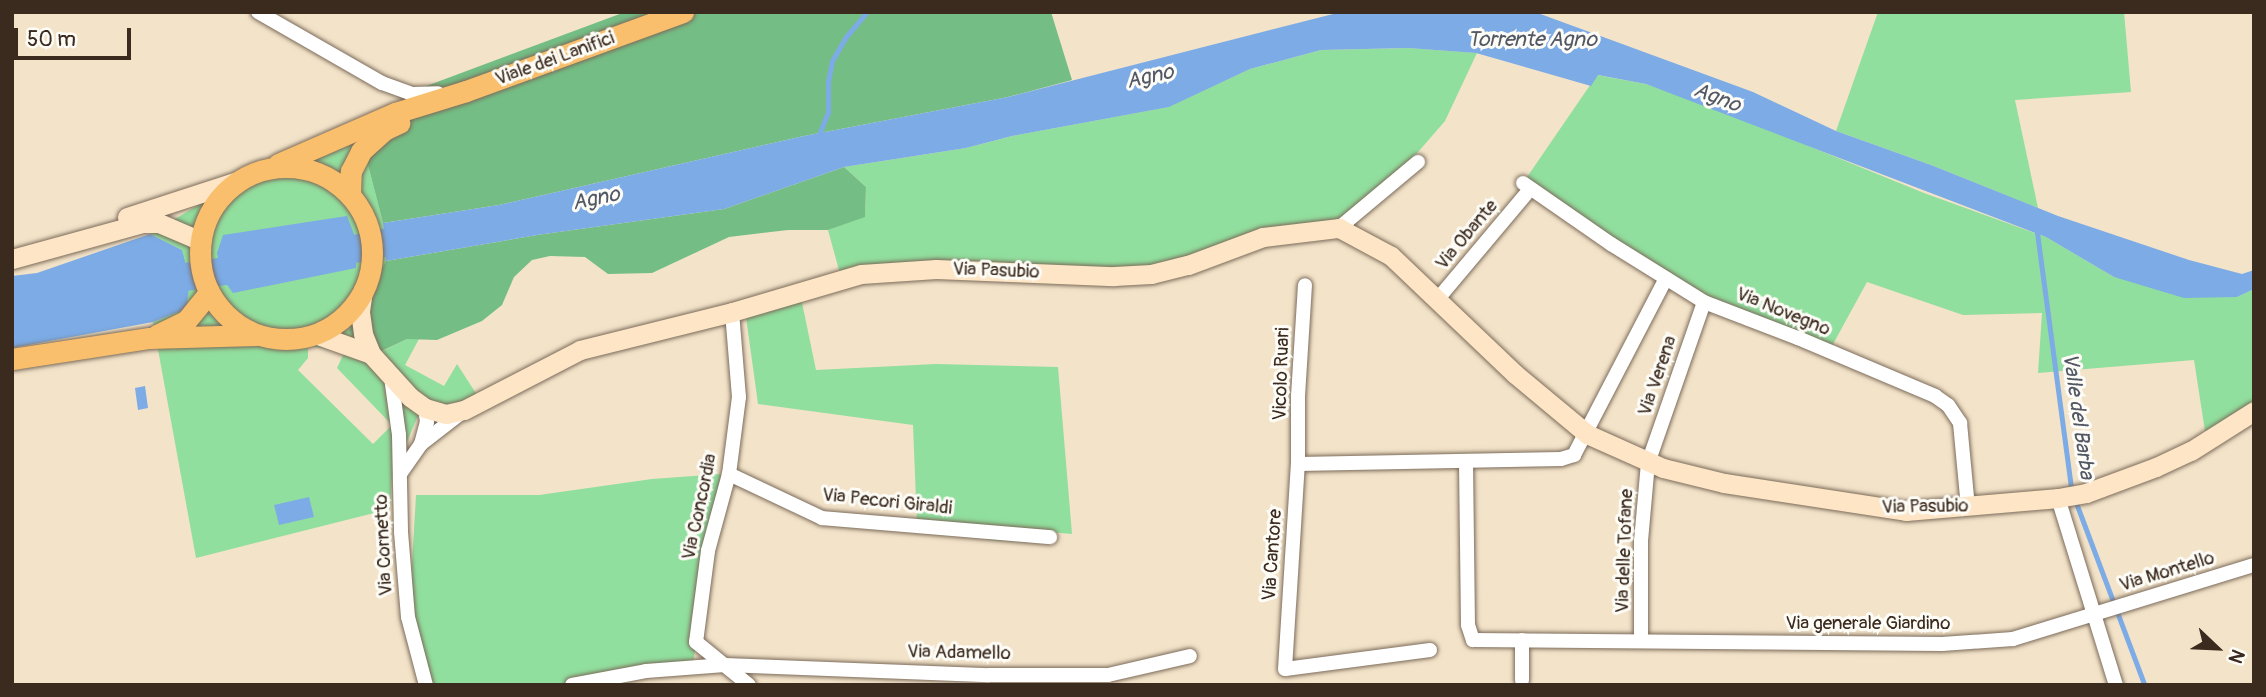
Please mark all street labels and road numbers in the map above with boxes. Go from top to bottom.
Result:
street label: Viale dei Lanifici [492,27,618,91]
street label: Via Obante [1431,195,1503,275]
street label: Via Pasubio [952,258,1040,284]
street label: Via Novegno [1733,283,1833,341]
street label: Vicolo Ruari [1269,327,1295,421]
street label: Via Verena [1634,333,1682,419]
street label: Via Concordia [678,452,722,562]
street label: Via Pecori Giraldi [821,484,953,520]
street label: Via delle Tofane [1611,488,1639,614]
street label: Via Cornetto [370,493,398,597]
street label: Via Pasubio [1881,495,1969,519]
street label: Via Cantore [1258,508,1288,602]
street label: Via Montello [2117,547,2217,597]
street label: Via generale Giardino [1785,613,1951,635]
street label: Via Adamello [907,641,1011,665]

